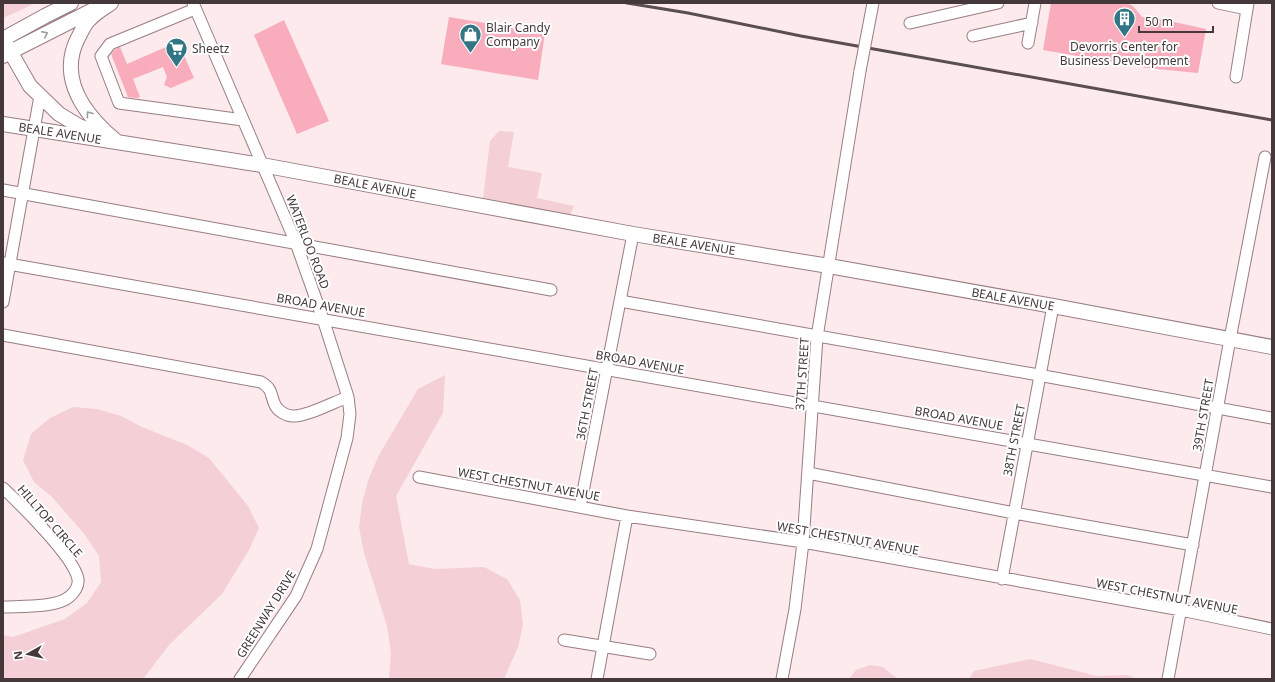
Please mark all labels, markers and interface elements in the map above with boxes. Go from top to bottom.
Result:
building icon: Devorris Center for Business Development [1111,6,1137,39]
scale bar [1139,8,1213,34]
text: 50 m [1145,13,1173,30]
place label: Blair Candy Company [486,19,551,50]
shop icon: Blair Candy Company [458,21,484,54]
one-way arrow [40,31,48,39]
supermarket icon: Sheetz [163,35,189,68]
place label: Devorris Center for Business Development [1060,38,1189,69]
place label: Sheetz [192,40,230,57]
one-way arrow [86,111,94,118]
street label: BEALE AVENUE [17,118,103,148]
street label: BEALE AVENUE [332,170,418,202]
street label: WATERLOO ROAD [282,193,334,292]
street label: BEALE AVENUE [651,229,737,259]
street label: BEALE AVENUE [970,283,1056,315]
street label: BROAD AVENUE [275,289,367,321]
street label: 37TH STREET [791,337,813,411]
street label: BROAD AVENUE [594,346,686,378]
street label: 36TH STREET [572,366,602,442]
street label: 39TH STREET [1188,377,1218,452]
street label: BROAD AVENUE [913,402,1005,434]
street label: 38TH STREET [999,402,1029,478]
street label: WEST CHESTNUT AVENUE [457,463,601,505]
street label: HILLTOP CIRCLE [14,481,86,561]
street label: WEST CHESTNUT AVENUE [776,517,920,559]
street label: GREENWAY DRIVE [232,567,300,661]
street label: WEST CHESTNUT AVENUE [1095,574,1239,618]
north arrow [8,634,48,674]
text: N [10,650,26,661]

